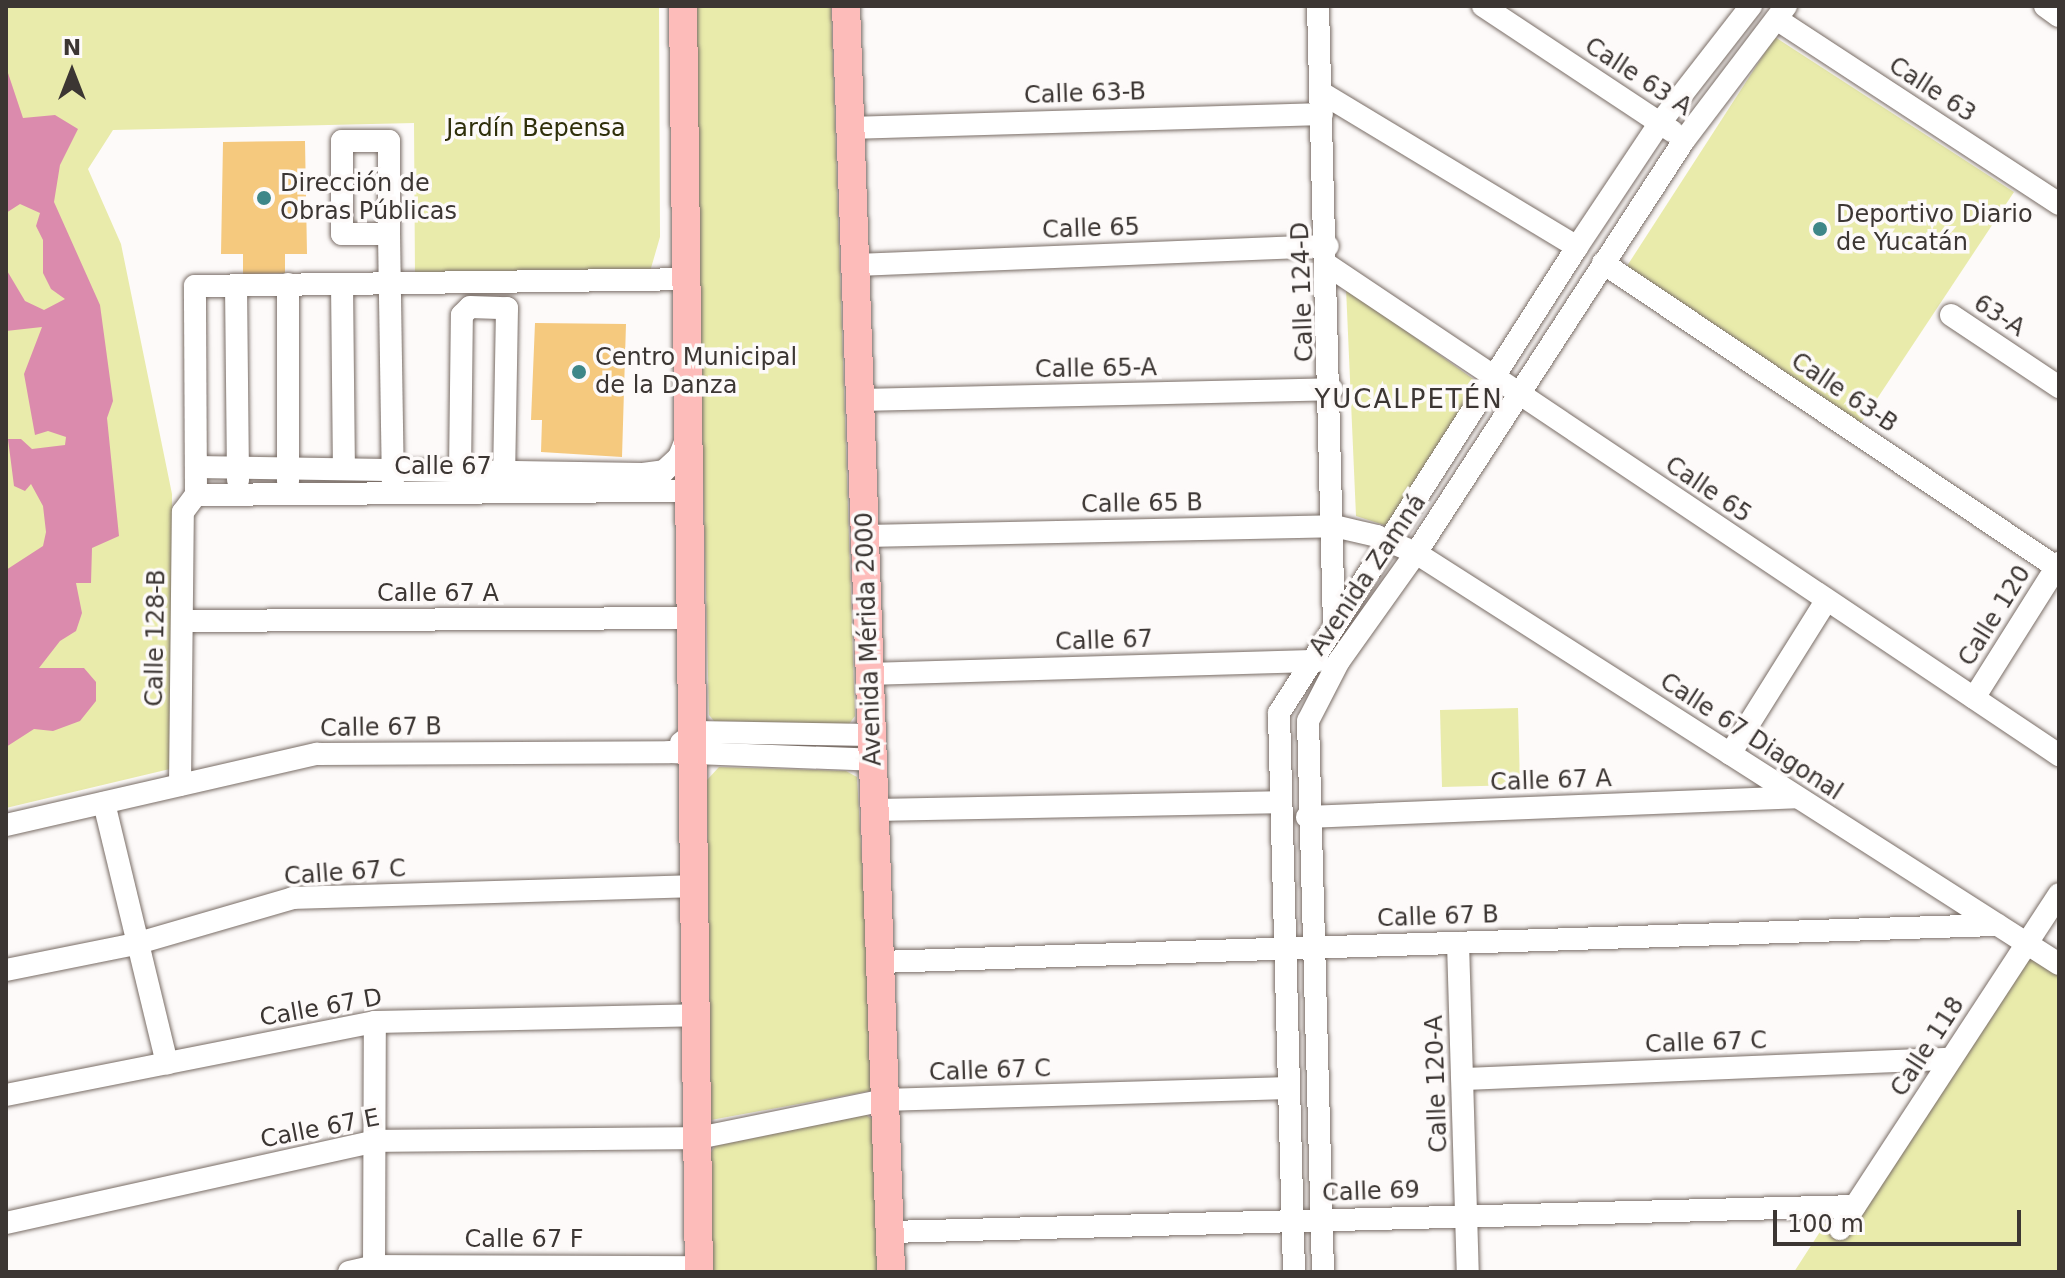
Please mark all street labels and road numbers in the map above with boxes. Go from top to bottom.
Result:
street label: Calle 63 A [1579,32,1697,122]
street label: Calle 63 [1883,51,1981,129]
street label: Calle 63-B [1024,77,1146,111]
street label: Calle 65 [1042,213,1140,245]
street label: Calle 124-D [1286,221,1320,363]
street label: 63-A [1968,289,2030,343]
street label: Calle 63-B [1785,347,1903,439]
street label: Calle 65-A [1035,354,1157,384]
street label: Calle 65 [1659,451,1757,529]
street label: Calle 67 [394,453,492,481]
street label: Calle 65 B [1081,489,1203,519]
street label: Avenida Zamná [1304,489,1432,661]
street label: Avenida Mérida 2000 [850,512,888,766]
street label: Calle 120 [1953,560,2037,672]
street label: Calle 128-B [140,569,172,707]
street label: Calle 67 A [377,580,499,608]
street label: Calle 67 [1055,625,1153,657]
street label: Calle 67 Diagonal [1654,667,1848,807]
street label: Calle 67 B [320,713,442,743]
street label: Calle 67 A [1490,764,1612,798]
street label: Calle 67 C [283,854,407,892]
street label: Calle 67 B [1377,900,1499,934]
street label: Calle 67 D [258,983,384,1033]
street label: Calle 118 [1885,992,1971,1102]
street label: Calle 120-A [1420,1015,1454,1153]
street label: Calle 67 C [1644,1026,1768,1060]
street label: Calle 67 C [928,1054,1052,1088]
street label: Calle 67 E [258,1103,382,1155]
street label: Calle 69 [1322,1176,1420,1208]
street label: Calle 67 F [464,1226,584,1254]

